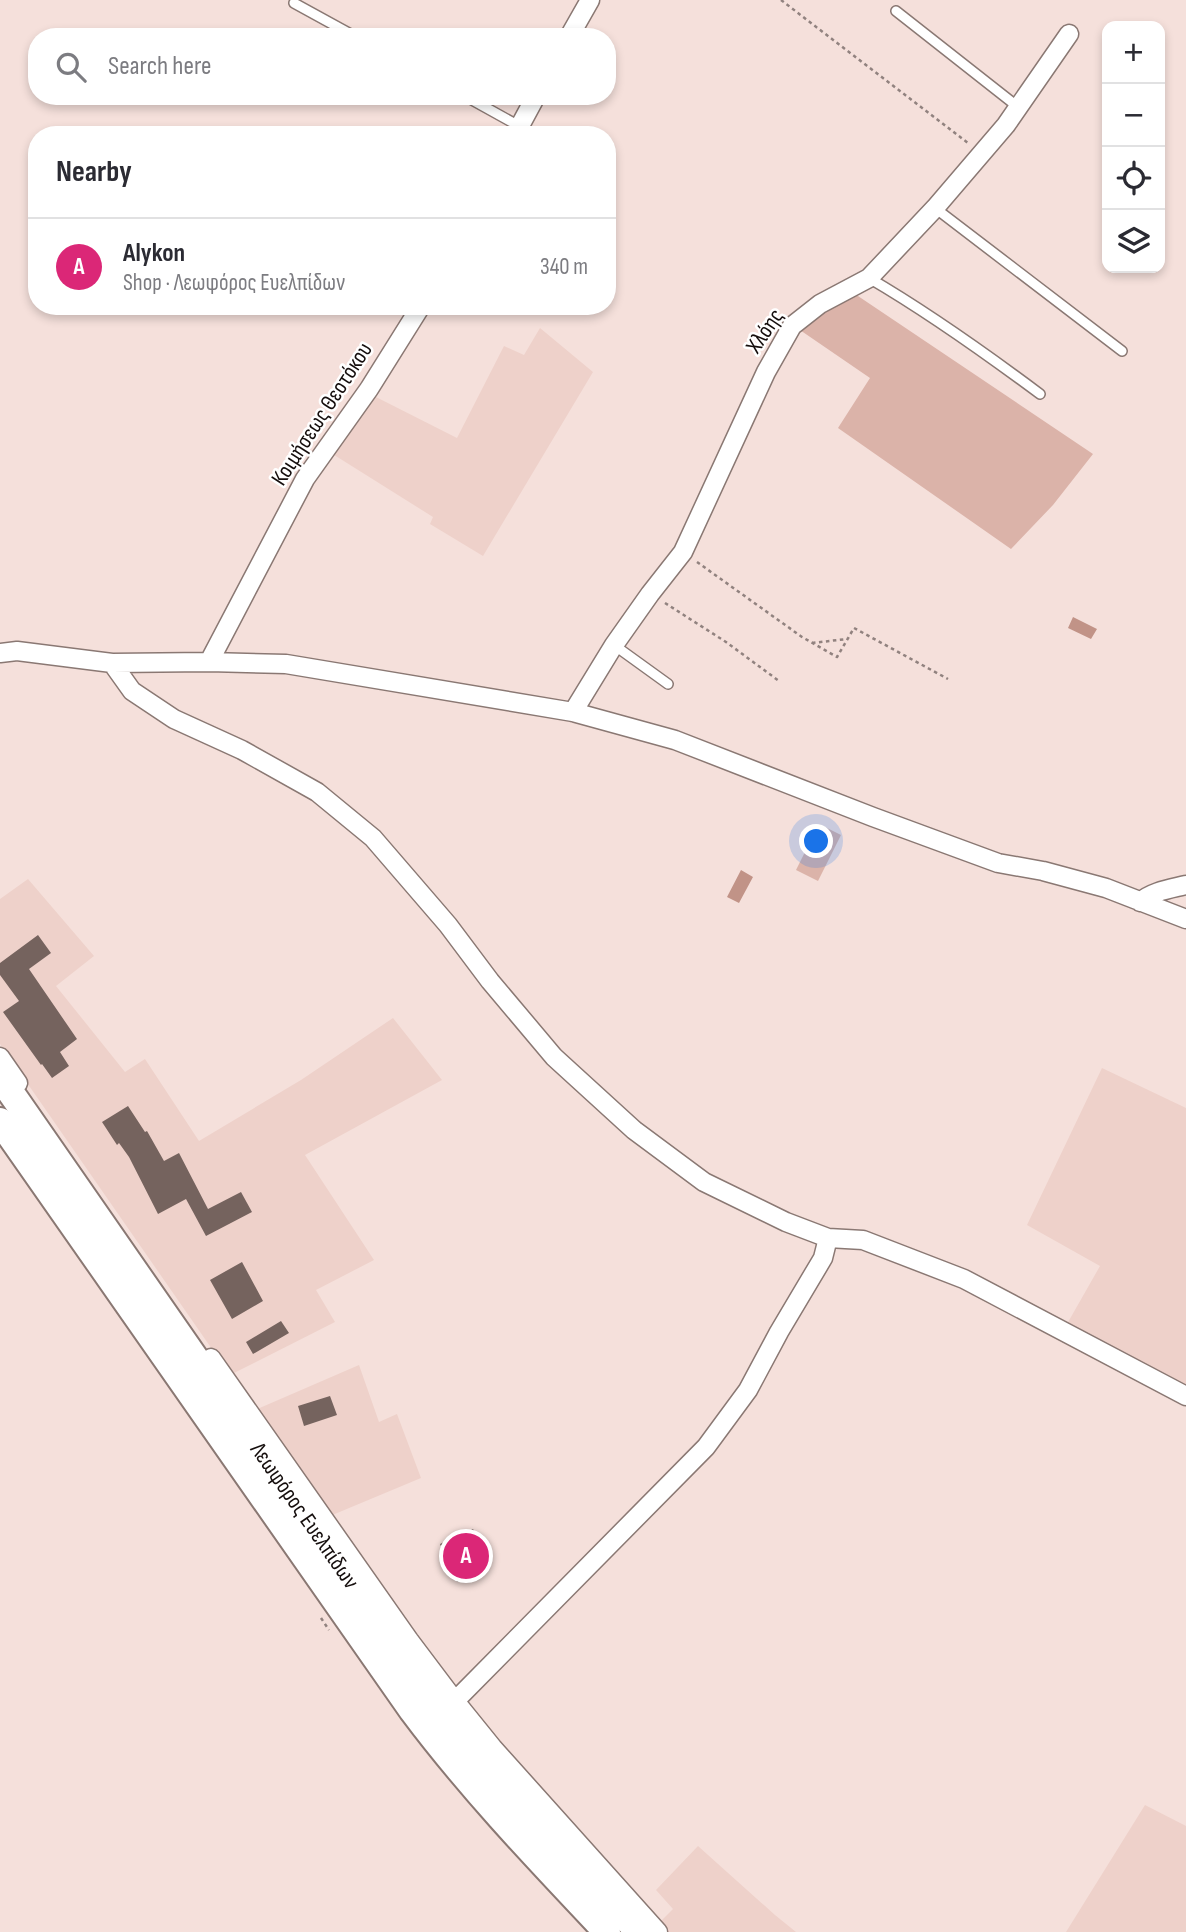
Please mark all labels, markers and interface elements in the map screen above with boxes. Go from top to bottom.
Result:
map controls [1102,21,1165,273]
button: + [1102,21,1165,84]
search box [28,28,616,105]
icon: search [52,48,90,86]
text: Search here [108,51,211,82]
button: − [1102,84,1165,147]
button: locate [1102,147,1165,210]
text: Nearby [56,154,132,190]
button: layers [1102,210,1165,273]
text: Alykon [123,238,185,269]
text: A [74,253,84,281]
text: 340 m [540,253,588,281]
text: Shop · Λεωφόρος Ευελπίδων [123,269,345,297]
street label: Χλόης [740,303,790,359]
street label: Κοιμήσεως Θεοτόκου [265,337,379,491]
your location [799,824,833,858]
street label: Λεωφόρος Ευελπίδων [244,1436,365,1594]
pin: A [443,1530,489,1582]

